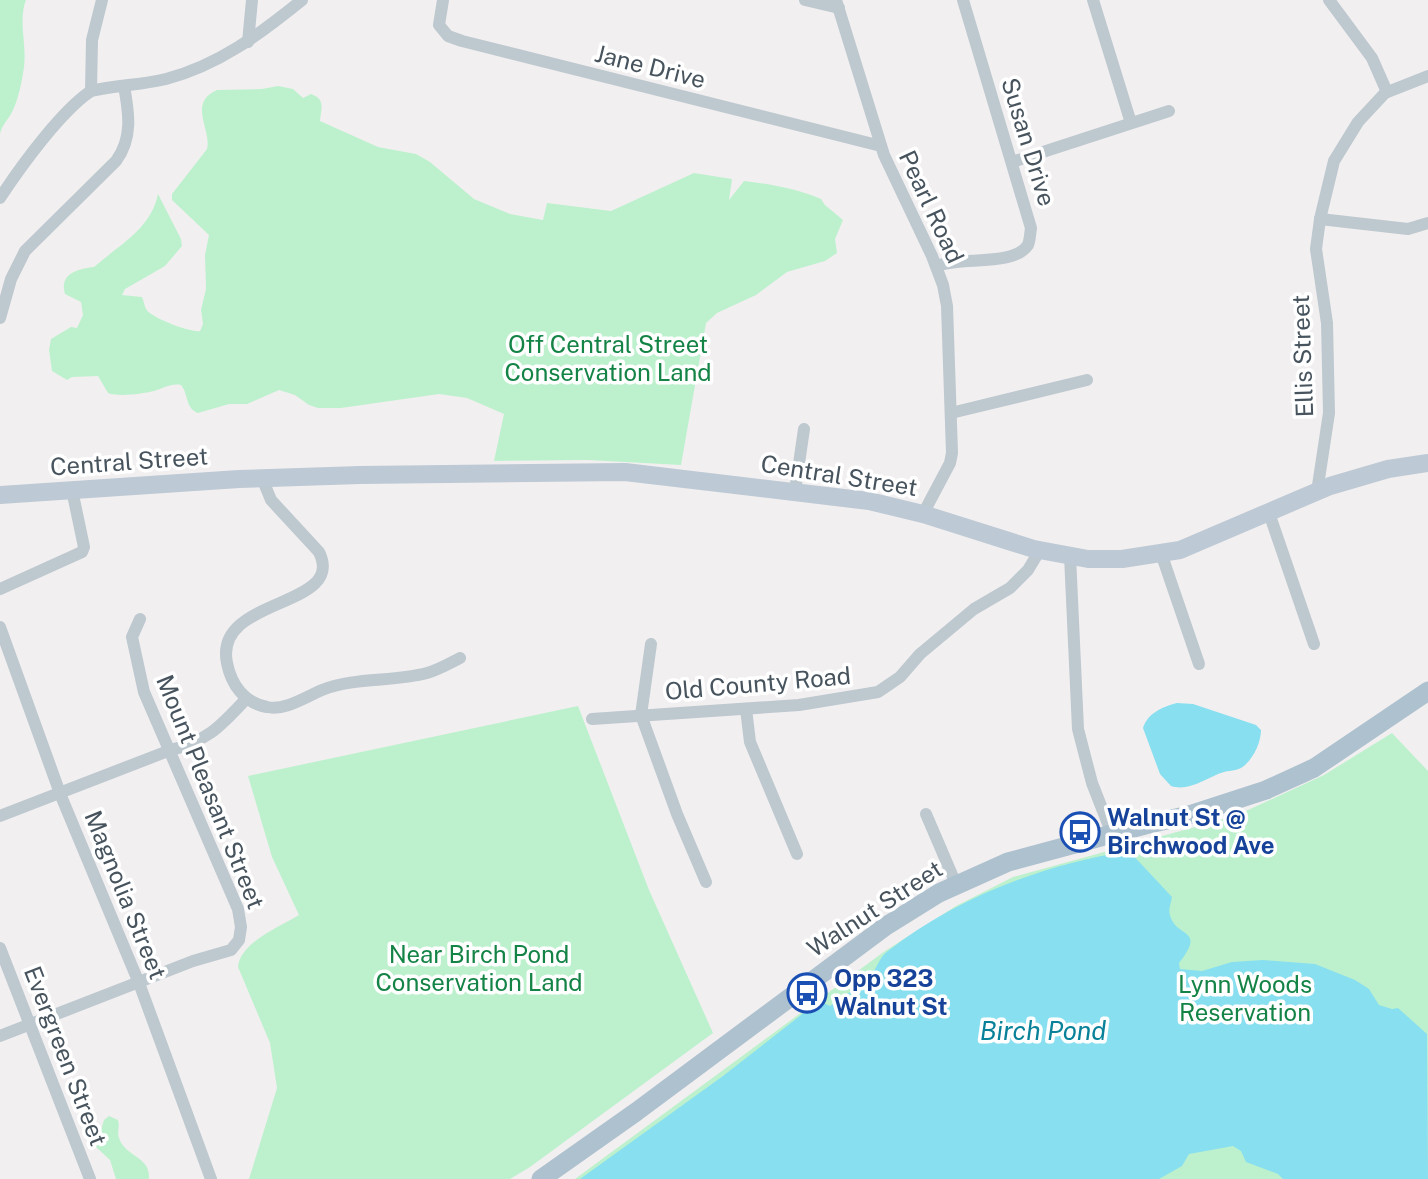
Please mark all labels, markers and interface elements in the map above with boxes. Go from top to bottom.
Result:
street label: Jane Drive [592,39,709,93]
street label: Susan Drive [996,74,1062,209]
street label: Pearl Road [894,146,970,267]
street label: Ellis Street [1286,294,1318,418]
park label: Off Central Street Conservation Land [504,330,712,386]
street label: Central Street [49,442,209,480]
street label: Central Street [759,449,919,501]
street label: Old County Road [664,661,852,705]
street label: Mount Pleasant Street [151,671,271,913]
place label: Walnut St @ Birchwood Ave [1107,803,1275,859]
street label: Magnolia Street [79,806,172,983]
bus stop icon: Walnut St @ Birchwood Ave [1059,811,1101,853]
street label: Walnut Street [802,854,947,962]
park label: Near Birch Pond Conservation Land [375,940,583,996]
street label: Evergreen Street [19,962,113,1149]
place label: Opp 323 Walnut St [834,964,948,1020]
park label: Lynn Woods Reservation [1178,970,1312,1026]
bus stop icon: Opp 323 Walnut St [786,972,828,1014]
water label: Birch Pond [980,1015,1106,1046]

